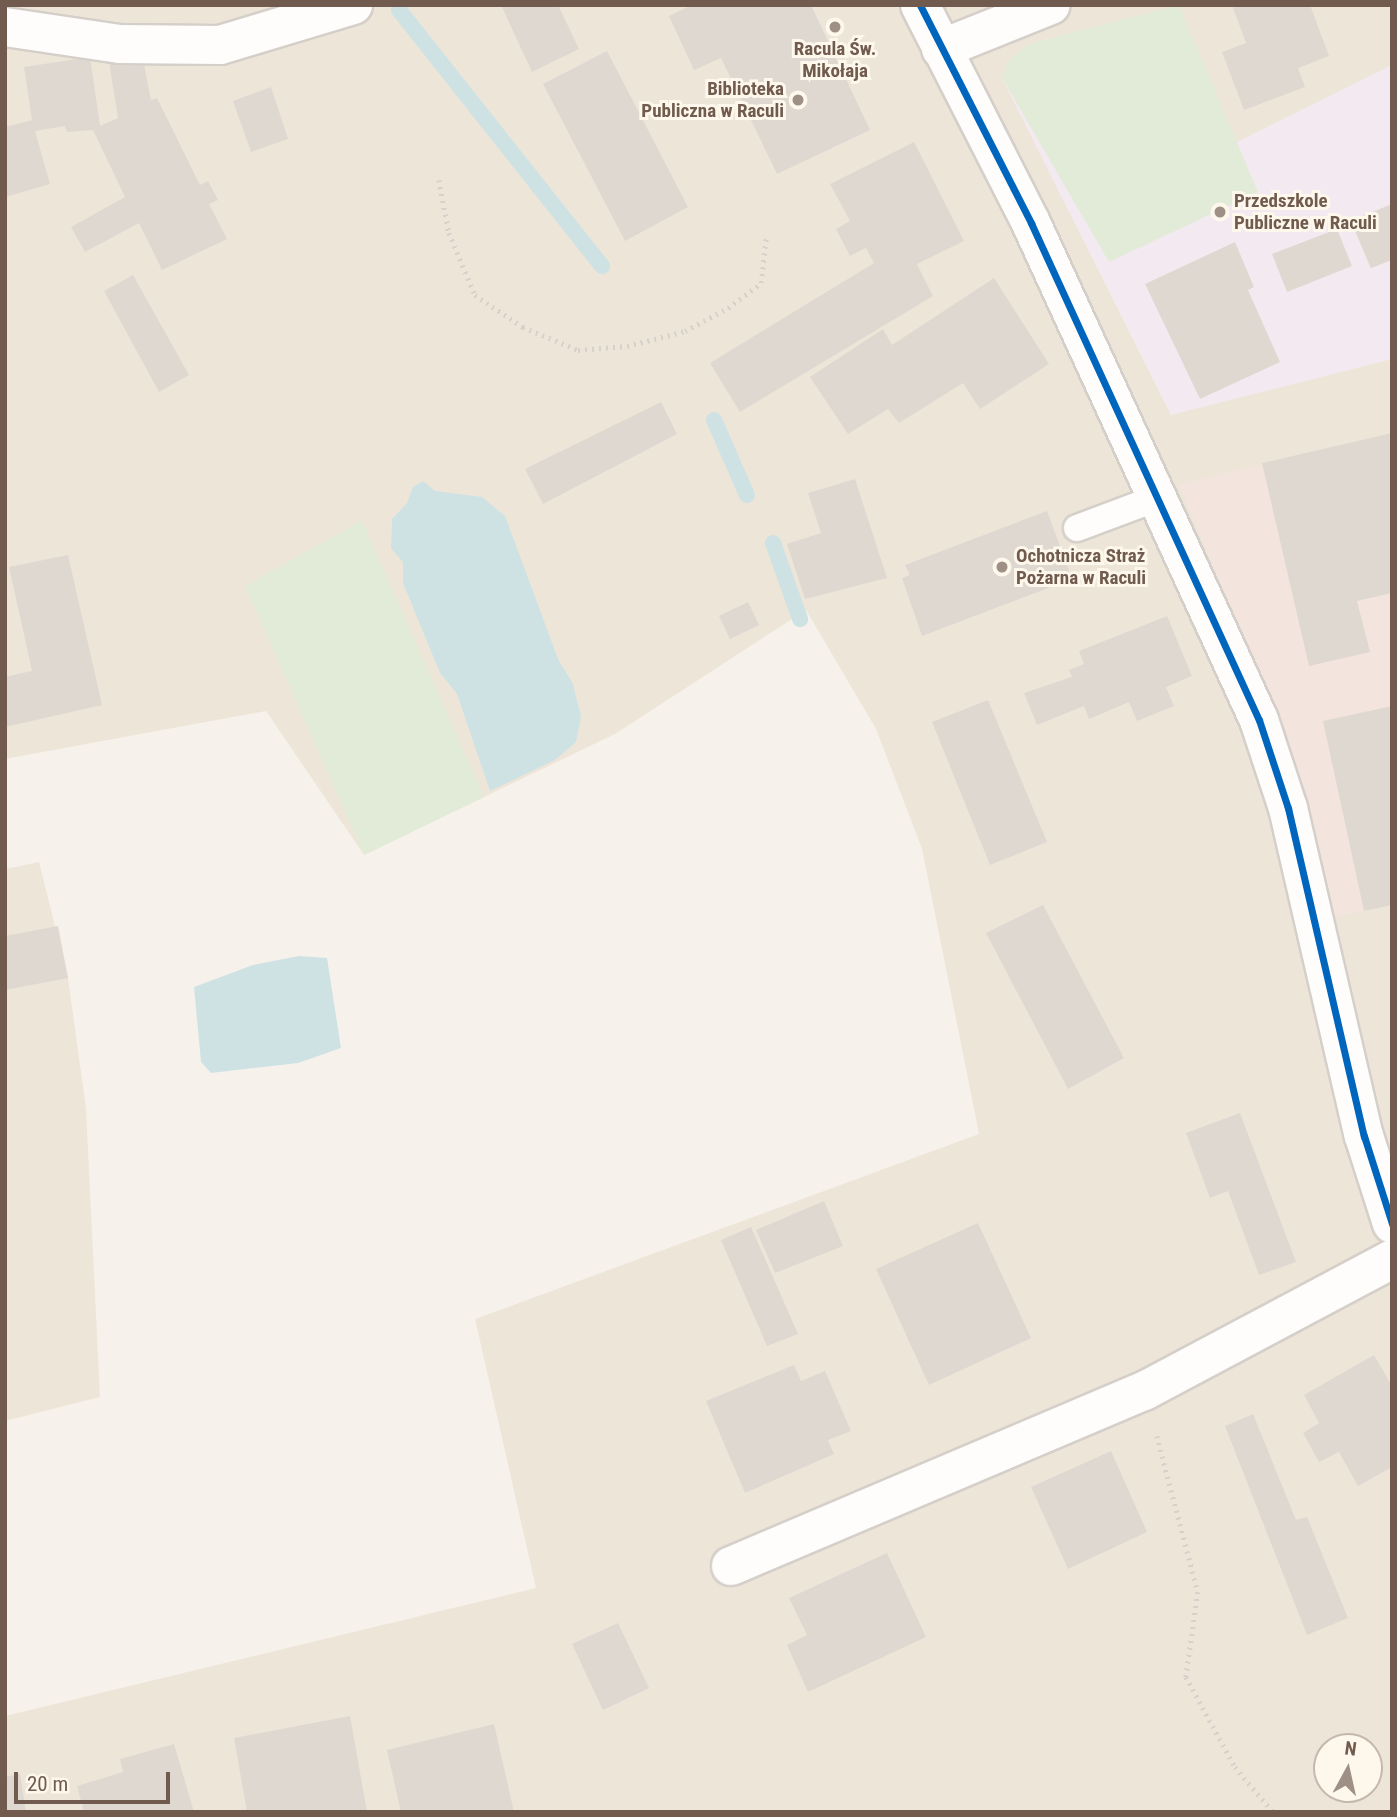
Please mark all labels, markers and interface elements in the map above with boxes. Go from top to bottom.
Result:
marker: Racula Św. Mikołaja [827,19,843,35]
place label: Racula Św. Mikołaja [794,38,876,82]
place label: Biblioteka Publiczna w Raculi [641,78,784,122]
marker: Biblioteka Publiczna w Raculi [790,92,806,108]
place label: Przedszkole Publiczne w Raculi [1234,190,1377,234]
marker: Przedszkole Publiczne w Raculi [1212,204,1228,220]
place label: Ochotnicza Straż Pożarna w Raculi [1016,545,1146,589]
marker: Ochotnicza Straż Pożarna w Raculi [994,559,1010,575]
north arrow [1313,1733,1383,1803]
text: N [1343,1736,1358,1761]
scale bar [18,1758,173,1802]
text: 20 m [27,1772,68,1796]

